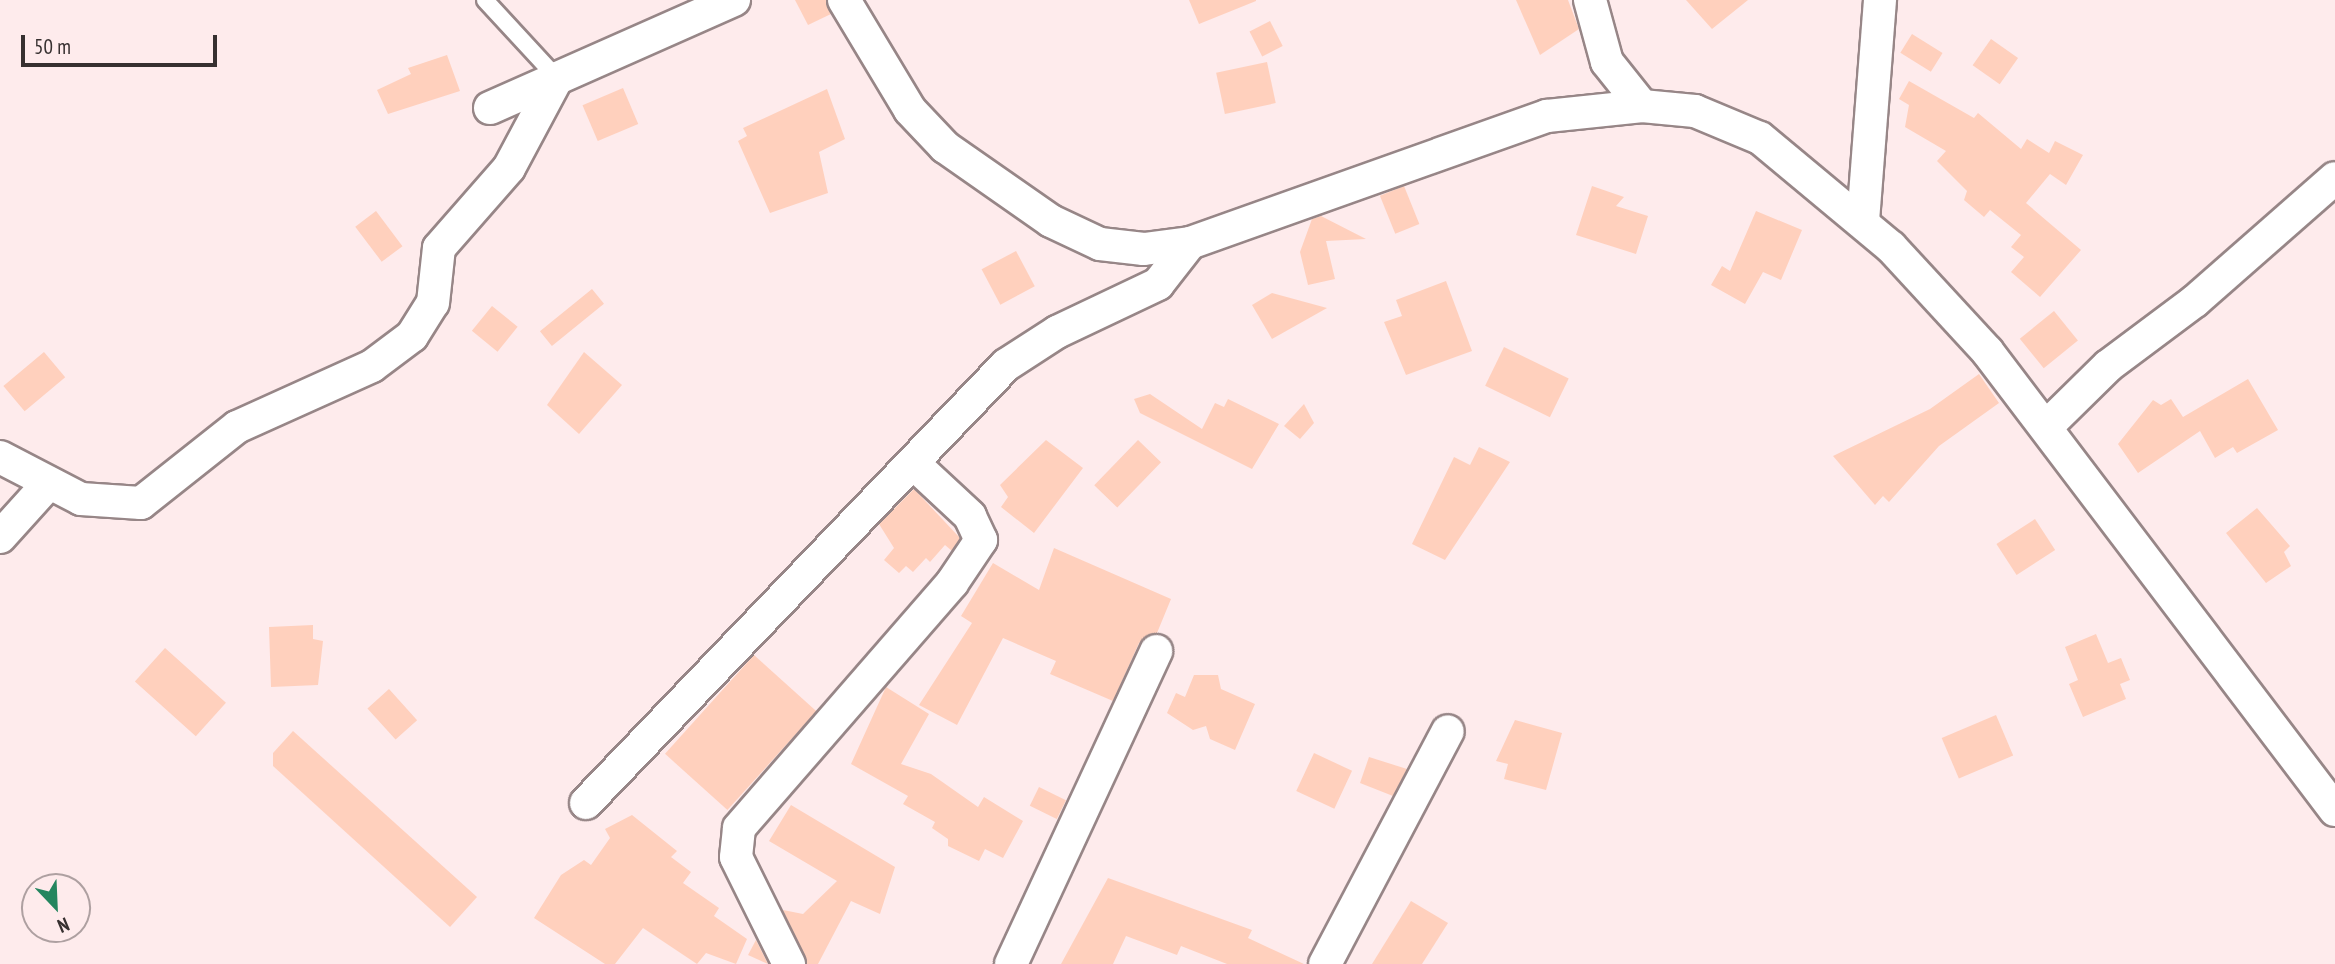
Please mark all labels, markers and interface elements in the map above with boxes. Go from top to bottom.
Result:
scale bar [24,21,220,65]
text: 50 m [34,33,71,60]
north arrow [21,873,91,943]
text: N [54,912,73,939]

